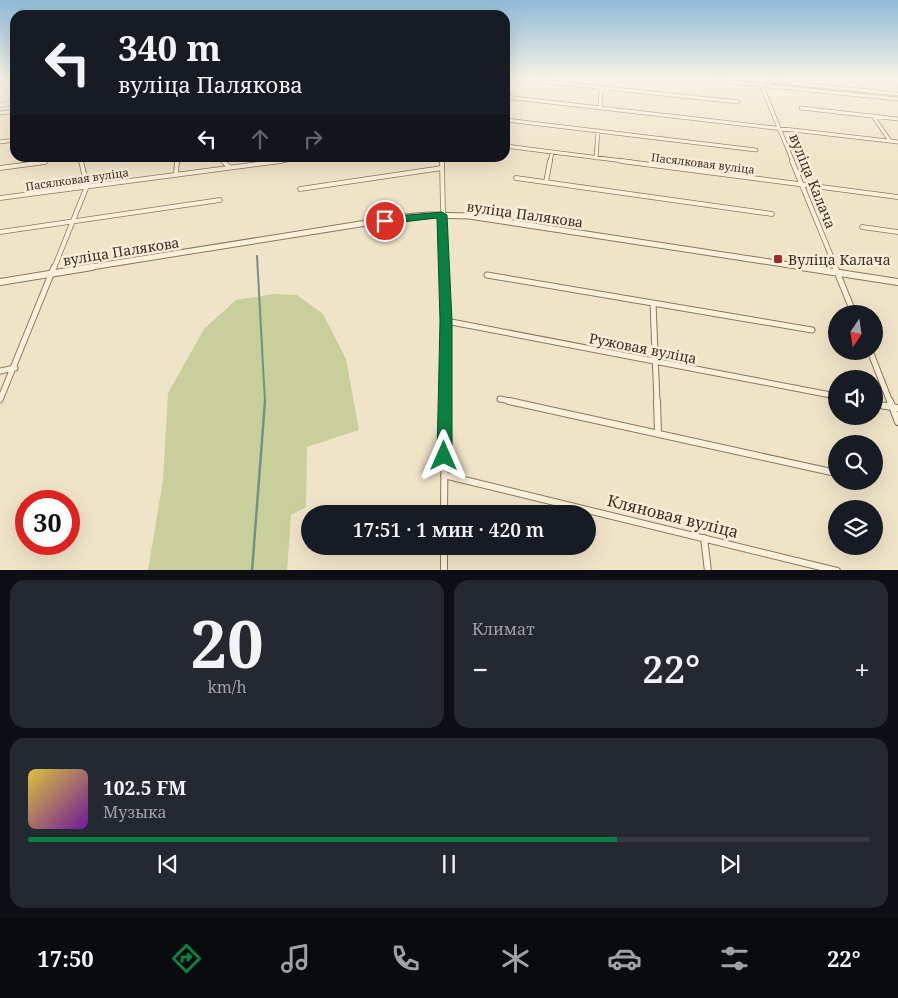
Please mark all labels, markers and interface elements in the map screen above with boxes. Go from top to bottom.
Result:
text: 340 m [118,24,221,71]
icon: left [35,30,100,95]
text: вуліца Палякова [118,69,303,99]
icon: left [193,125,221,153]
icon: ahead [246,125,274,153]
icon: right [299,125,327,153]
street label: вуліца Калача [785,131,841,231]
street label: Пасялковая вуліца [650,149,756,177]
street label: Пасялковая вуліца [24,164,130,194]
street label: вуліца Палякова [465,196,585,232]
pin [364,200,406,242]
icon: arrive [371,207,399,235]
street label: вуліца Палякова [61,232,181,270]
place label: Вуліца Калача [788,250,891,269]
marker: Вуліца Калача [772,253,784,265]
north arrow [828,305,882,360]
map controls [828,305,883,555]
street label: Ружовая вуліца [587,328,699,368]
button: sound [828,370,883,425]
position arrow [417,429,469,481]
button: search [828,435,883,490]
street label: Кляновая вуліца [605,489,741,543]
speed limit sign: 30 [15,490,80,555]
button: layers [828,500,883,555]
text: 17:51 · 1 мин · 420 m [353,517,544,543]
text: 20 [190,599,264,687]
text: Климат [472,618,535,640]
text: 22° [642,642,700,694]
text: − [472,650,488,688]
text: + [854,650,870,688]
text: km/h [207,676,247,698]
text: 102.5 FM [103,775,186,801]
text: Музыка [103,801,167,823]
icon: previous [154,850,182,878]
icon: pause [435,850,463,878]
icon: next [716,850,744,878]
icon: directions [169,941,204,976]
icon: music [278,941,313,976]
icon: phone [388,941,423,976]
icon: climate [498,941,533,976]
icon: car [607,941,642,976]
icon: filters [717,941,752,976]
text: 17:50 [37,943,94,973]
text: 22° [827,943,861,973]

